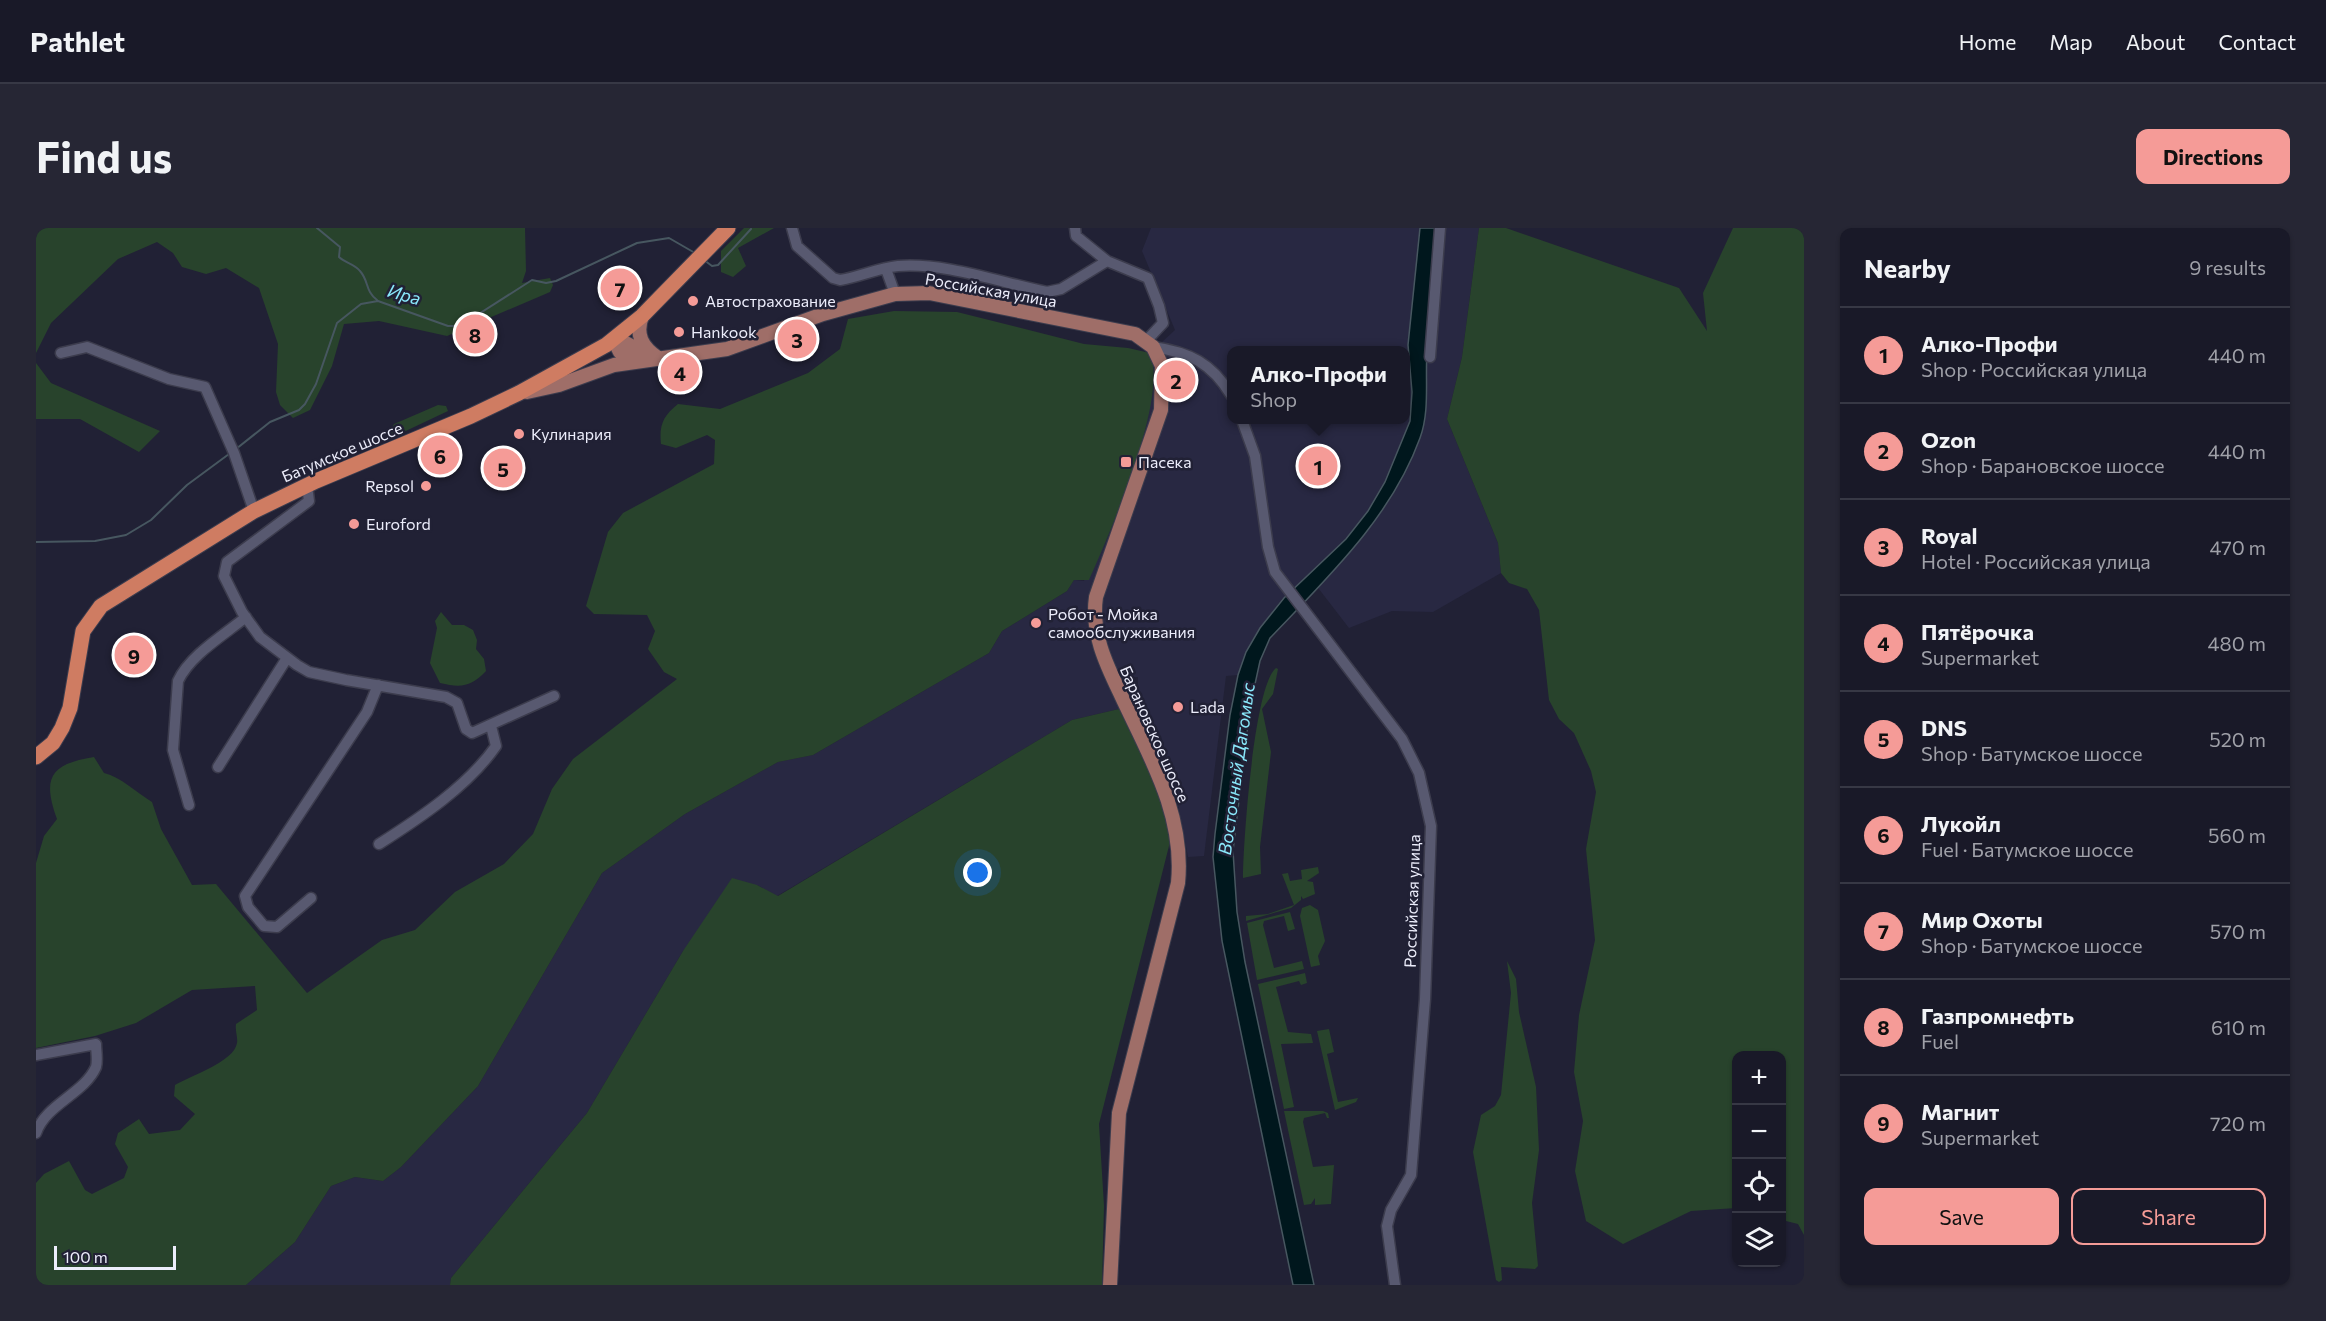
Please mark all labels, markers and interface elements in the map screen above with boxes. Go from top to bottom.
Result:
text: Pathlet [30,24,125,58]
text: Home [1959,29,2016,54]
text: Map [2049,29,2093,54]
text: About [2126,29,2185,54]
text: Contact [2218,29,2296,54]
button: Directions [2136,129,2290,184]
text: Find us [36,130,172,182]
text: Nearby [1864,252,1951,283]
text: 9 results [2189,255,2266,279]
pin: 7 [600,266,640,310]
street label: Российская улица [924,269,1058,310]
water label: Ира [385,279,423,309]
place label: Автострахование [705,291,836,310]
marker: Автострахование [686,294,700,308]
pin: 8 [456,312,494,356]
pin: 3 [778,316,816,362]
place label: Hankook [691,322,757,341]
marker: Hankook [672,325,686,339]
text: Алко-Профи [1921,330,2058,357]
text: 1 [1879,343,1888,367]
text: 440 m [2208,343,2266,367]
popup [1227,346,1410,424]
pin: 4 [660,350,700,394]
text: Shop · Российская улица [1921,357,2147,381]
pin: 2 [1156,358,1196,402]
text: Алко-Профи [1250,360,1387,387]
text: Shop [1250,387,1297,411]
street label: Батумское шоссе [278,417,405,486]
place label: Кулинария [531,424,612,443]
text: Ozon [1921,426,1976,453]
marker: Кулинария [512,427,526,441]
pin: 6 [420,432,460,478]
text: 2 [1878,439,1889,463]
text: 440 m [2208,439,2266,463]
pin: 1 [1298,444,1338,488]
pin: 5 [484,446,522,490]
place label: Пасека [1138,452,1191,471]
text: Shop · Барановское шоссе [1921,453,2165,477]
marker: Пасека [1119,455,1133,469]
place label: Repsol [365,476,414,495]
marker: Repsol [419,479,433,493]
place label: Euroford [366,514,431,533]
marker: Euroford [347,517,361,531]
text: Royal [1921,522,1978,549]
text: 3 [1878,535,1889,559]
text: 470 m [2210,535,2266,559]
text: Hotel · Российская улица [1921,549,2151,573]
place label: Робот - Мойка самообслуживания [1048,604,1195,641]
marker: Робот - Мойка самообслуживания [1029,616,1043,630]
text: Пятёрочка [1921,618,2034,645]
text: 4 [1877,631,1890,655]
text: 480 m [2208,631,2266,655]
pin: 9 [114,632,154,678]
text: Supermarket [1921,645,2039,669]
street label: Барановское шоссе [1117,663,1194,805]
water label: Восточный Дагомыс [1213,681,1259,856]
place label: Lada [1190,697,1225,716]
marker: Lada [1171,700,1185,714]
text: DNS [1921,714,1967,741]
text: 5 [1878,727,1889,751]
text: 520 m [2209,727,2266,751]
text: Shop · Батумское шоссе [1921,741,2142,765]
text: Лукойл [1921,810,2001,837]
text: 6 [1877,823,1890,847]
text: 560 m [2208,823,2266,847]
street label: Российская улица [1400,834,1423,968]
text: Fuel · Батумское шоссе [1921,837,2133,861]
your location [963,858,992,887]
text: Мир Охоты [1921,906,2043,933]
text: 7 [1878,919,1889,943]
text: 570 m [2210,919,2266,943]
text: Shop · Батумское шоссе [1921,933,2142,957]
text: Газпромнефть [1921,1002,2074,1029]
text: 8 [1877,1015,1890,1039]
text: 610 m [2211,1015,2266,1039]
text: Fuel [1921,1029,1959,1053]
map controls [1732,1051,1786,1267]
button: + [1732,1051,1786,1105]
text: Магнит [1921,1098,1999,1125]
button: − [1732,1105,1786,1159]
text: 9 [1877,1111,1890,1135]
text: 720 m [2210,1111,2266,1135]
text: Supermarket [1921,1125,2039,1149]
button: locate [1732,1159,1786,1213]
button: Save [1864,1188,2059,1245]
button: Share [2071,1188,2266,1245]
button: layers [1732,1213,1786,1267]
scale bar [54,1243,176,1270]
text: 100 m [63,1247,108,1266]

